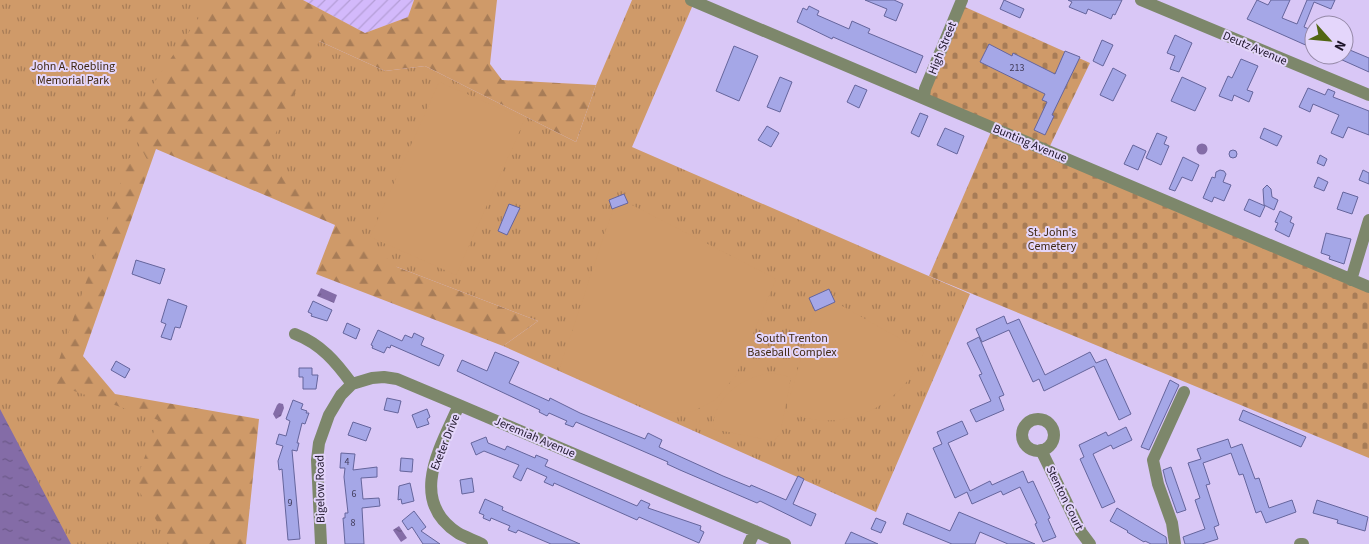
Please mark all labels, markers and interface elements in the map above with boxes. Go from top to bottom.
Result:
north arrow [1304,15,1354,65]
street label: High Street [924,19,961,77]
street label: Deutz Avenue [1220,27,1290,70]
text: N [1329,37,1351,54]
park label: John A. Roebling Memorial Park [31,58,115,89]
house number: 213 [1010,61,1024,75]
street label: Bunting Avenue [990,120,1070,167]
park label: St. John's Cemetery [1028,224,1077,255]
park label: South Trenton Baseball Complex [747,330,837,361]
street label: Exeter Drive [426,411,464,473]
street label: Jeremiah Avenue [492,413,578,462]
street label: Bigelow Road [311,455,330,523]
house number: 4 [345,455,350,469]
street label: Stenton Court [1042,463,1088,533]
house number: 6 [352,487,357,501]
house number: 9 [288,496,293,510]
house number: 8 [351,516,356,530]

